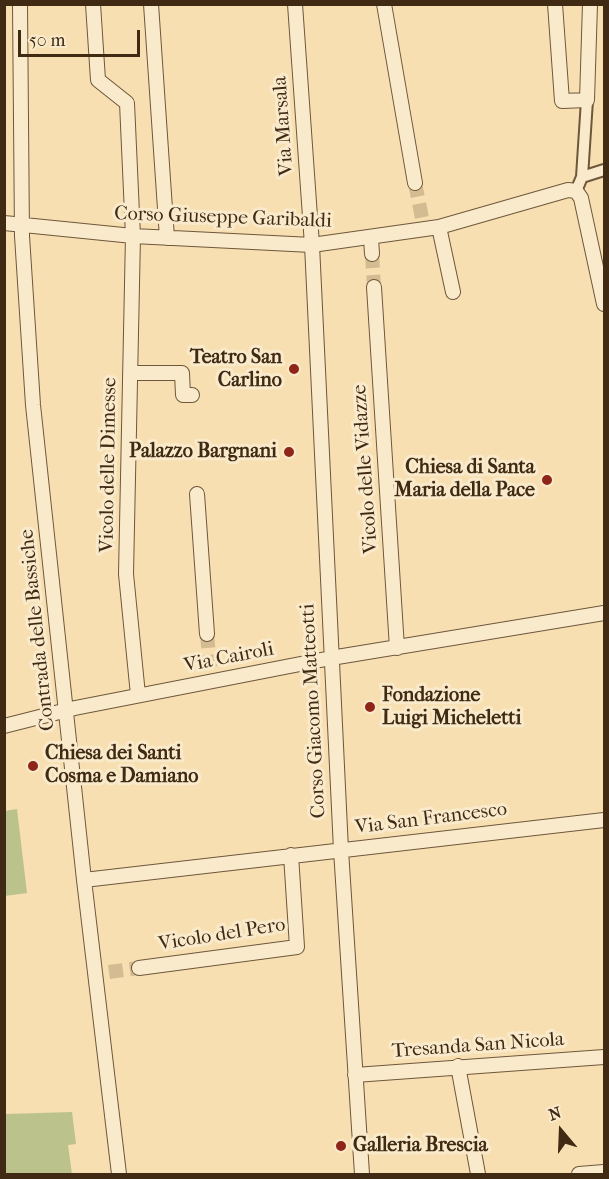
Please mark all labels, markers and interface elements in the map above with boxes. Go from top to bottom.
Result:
scale bar [21,18,142,56]
text: 50 m [29,30,65,51]
street label: Via Marsala [269,75,299,177]
street label: Corso Giuseppe Garibaldi [114,202,332,234]
place label: Teatro San Carlino [190,346,282,393]
marker: Teatro San Carlino [287,362,301,376]
street label: Vicolo delle Dimesse [95,377,123,553]
street label: Vicolo delle Vidazze [348,384,384,554]
place label: Palazzo Bargnani [129,440,277,464]
marker: Palazzo Bargnani [282,445,296,459]
place label: Chiesa di Santa Maria della Pace [394,456,535,503]
marker: Chiesa di Santa Maria della Pace [540,473,554,487]
street label: Contrada delle Bassiche [15,528,61,732]
street label: Corso Giacomo Matteotti [296,603,332,819]
street label: Via Cairoli [182,638,276,678]
place label: Fondazione Luigi Micheletti [382,684,521,731]
marker: Fondazione Luigi Micheletti [363,700,377,714]
place label: Chiesa dei Santi Cosma e Damiano [45,742,198,789]
marker: Chiesa dei Santi Cosma e Damiano [26,759,40,773]
street label: Via San Francesco [354,798,508,840]
street label: Vicolo del Pero [157,913,287,957]
street label: Tresanda San Nicola [391,1028,565,1064]
north arrow [531,1101,591,1161]
text: N [546,1103,564,1124]
place label: Galleria Brescia [353,1134,488,1158]
marker: Galleria Brescia [334,1139,348,1153]

